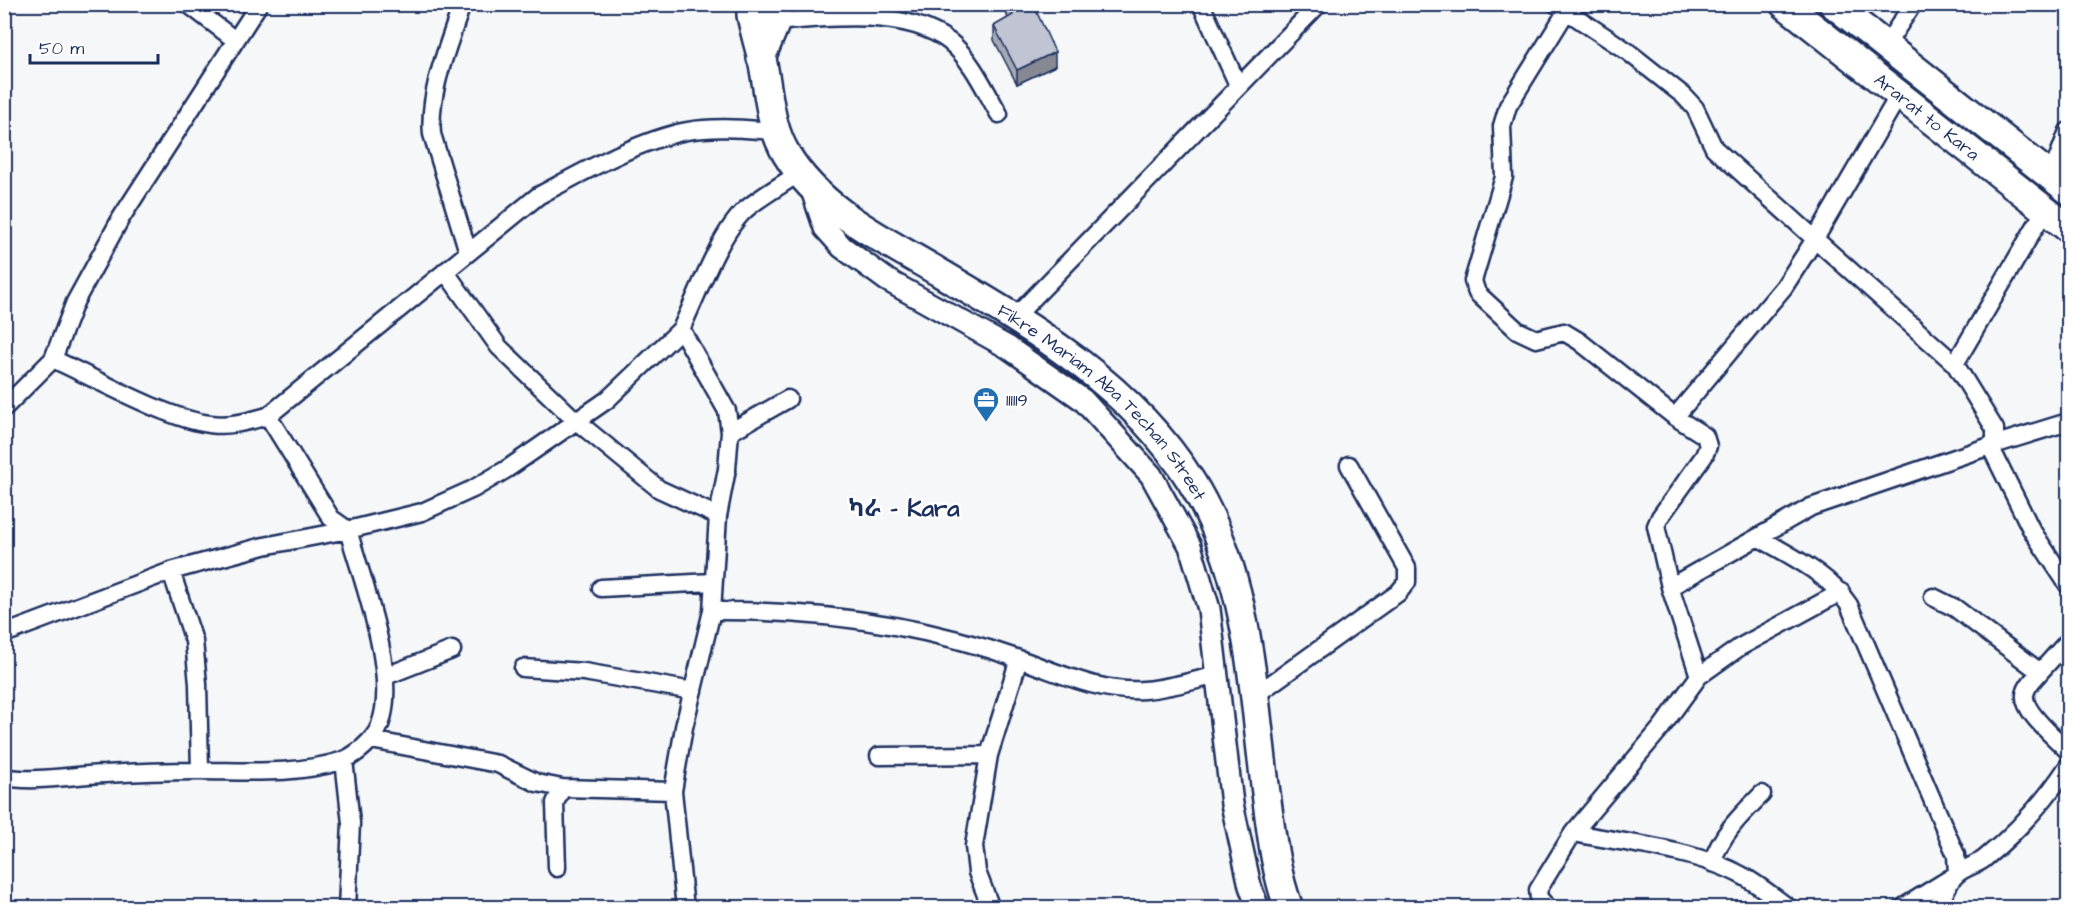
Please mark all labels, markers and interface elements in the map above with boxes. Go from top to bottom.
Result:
scale bar [30,27,158,65]
text: 50 m [39,36,84,61]
street label: Ararat to Kara [1869,68,1985,167]
street label: Fikre Mariam Aba Techan Street [992,298,1212,506]
office icon: 111119 [971,385,1001,423]
place label: 111119 [1006,388,1028,413]
district label: ካራ - Kara [848,492,960,526]

